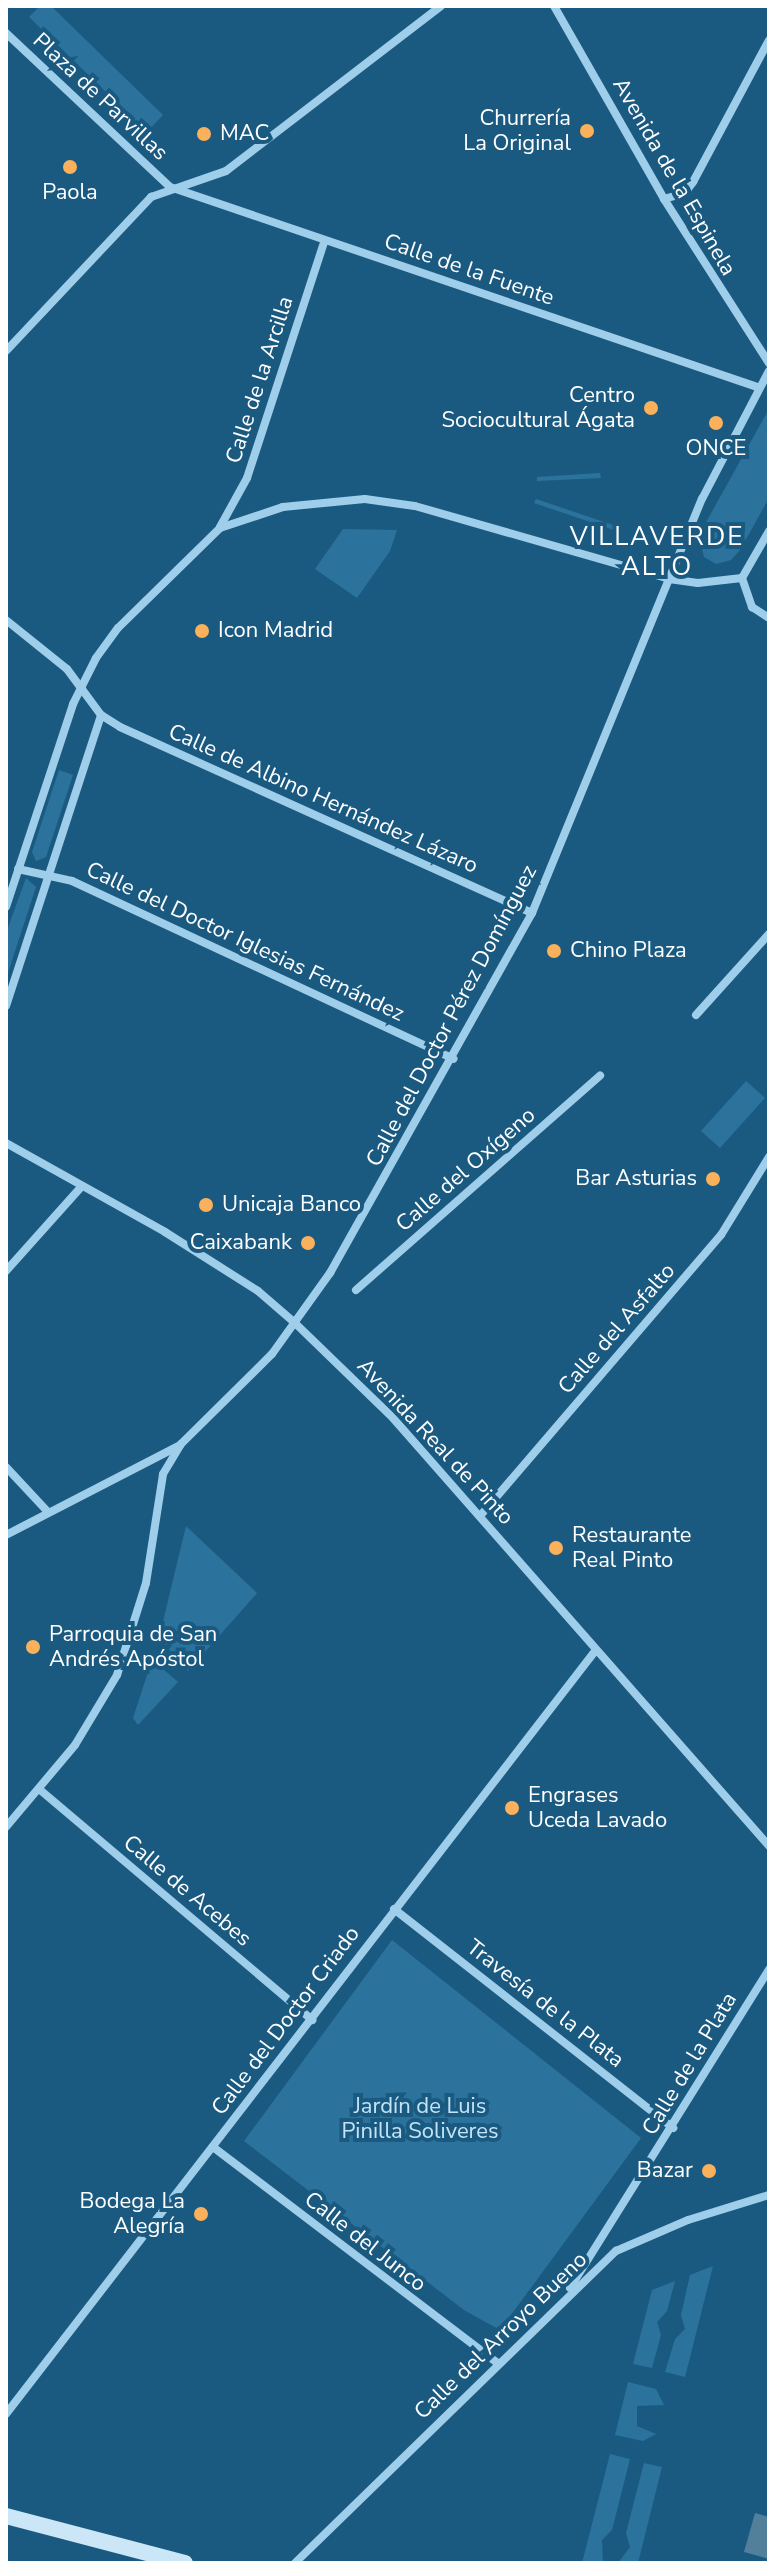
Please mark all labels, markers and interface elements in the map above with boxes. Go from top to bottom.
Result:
street label: Plaza de Parvillas [27,28,173,166]
street label: Avenida de la Espinela [607,74,741,280]
place label: Churrería La Original [463,105,571,156]
place label: MAC [220,121,269,147]
marker: Churrería La Original [578,122,596,140]
marker: MAC [195,125,213,143]
marker: Paola [61,158,79,176]
place label: Paola [42,180,98,206]
street label: Calle de la Fuente [381,229,557,311]
street label: Calle de la Arcilla [221,293,299,467]
place label: Centro Sociocultural Ágata [441,382,635,434]
marker: Centro Sociocultural Ágata [642,399,660,417]
marker: ONCE [707,414,725,432]
place label: ONCE [686,436,746,462]
district label: VILLAVERDE ALTO [570,521,744,582]
place label: Icon Madrid [218,618,333,644]
marker: Icon Madrid [193,622,211,640]
street label: Calle de Albino Hernández Lázaro [164,719,482,879]
street label: Calle del Doctor Iglesias Fernández [82,857,408,1027]
street label: Calle del Doctor Pérez Domínguez [361,861,543,1171]
place label: Chino Plaza [570,938,687,964]
marker: Chino Plaza [545,942,563,960]
street label: Calle del Oxígeno [391,1102,541,1238]
place label: Bar Asturias [575,1166,697,1192]
marker: Bar Asturias [704,1170,722,1188]
place label: Unicaja Banco [222,1192,361,1218]
marker: Unicaja Banco [197,1196,215,1214]
place label: Caixabank [190,1230,292,1256]
marker: Caixabank [299,1234,317,1252]
street label: Calle del Asfalto [553,1258,681,1400]
street label: Avenida Real de Pinto [351,1353,519,1531]
place label: Restaurante Real Pinto [572,1522,692,1574]
marker: Restaurante Real Pinto [547,1539,565,1557]
place label: Parroquia de San Andrés Apóstol [49,1621,217,1672]
marker: Parroquia de San Andrés Apóstol [24,1638,42,1656]
place label: Engrases Uceda Lavado [528,1782,667,1834]
marker: Engrases Uceda Lavado [503,1799,521,1817]
street label: Calle de Acebes [118,1830,256,1952]
street label: Calle del Doctor Criado [206,1921,366,2121]
street label: Travesía de la Plata [461,1934,629,2074]
street label: Calle de la Plata [637,1988,743,2140]
park label: Jardín de Luis Pinilla Soliveres [341,2093,499,2144]
place label: Bazar [637,2158,693,2184]
marker: Bazar [700,2162,718,2180]
street label: Calle del Junco [299,2186,431,2298]
place label: Bodega La Alegría [80,2188,185,2240]
marker: Bodega La Alegría [192,2205,210,2223]
street label: Calle del Arroyo Bueno [409,2247,593,2425]

